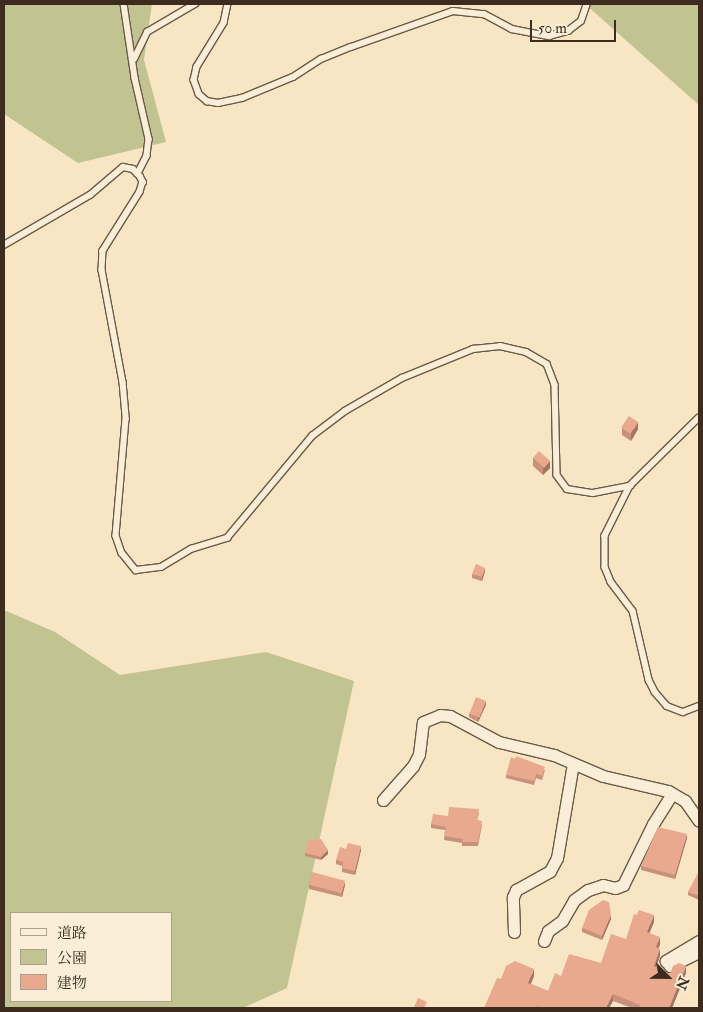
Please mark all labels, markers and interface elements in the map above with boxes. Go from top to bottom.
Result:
scale bar [533,10,619,42]
text: 50 m [538,19,567,38]
legend [10,912,172,1002]
text: 道路 [57,924,87,943]
text: 公園 [57,949,87,968]
north arrow [643,952,693,1002]
text: 建物 [57,974,87,993]
text: N [672,974,693,992]

